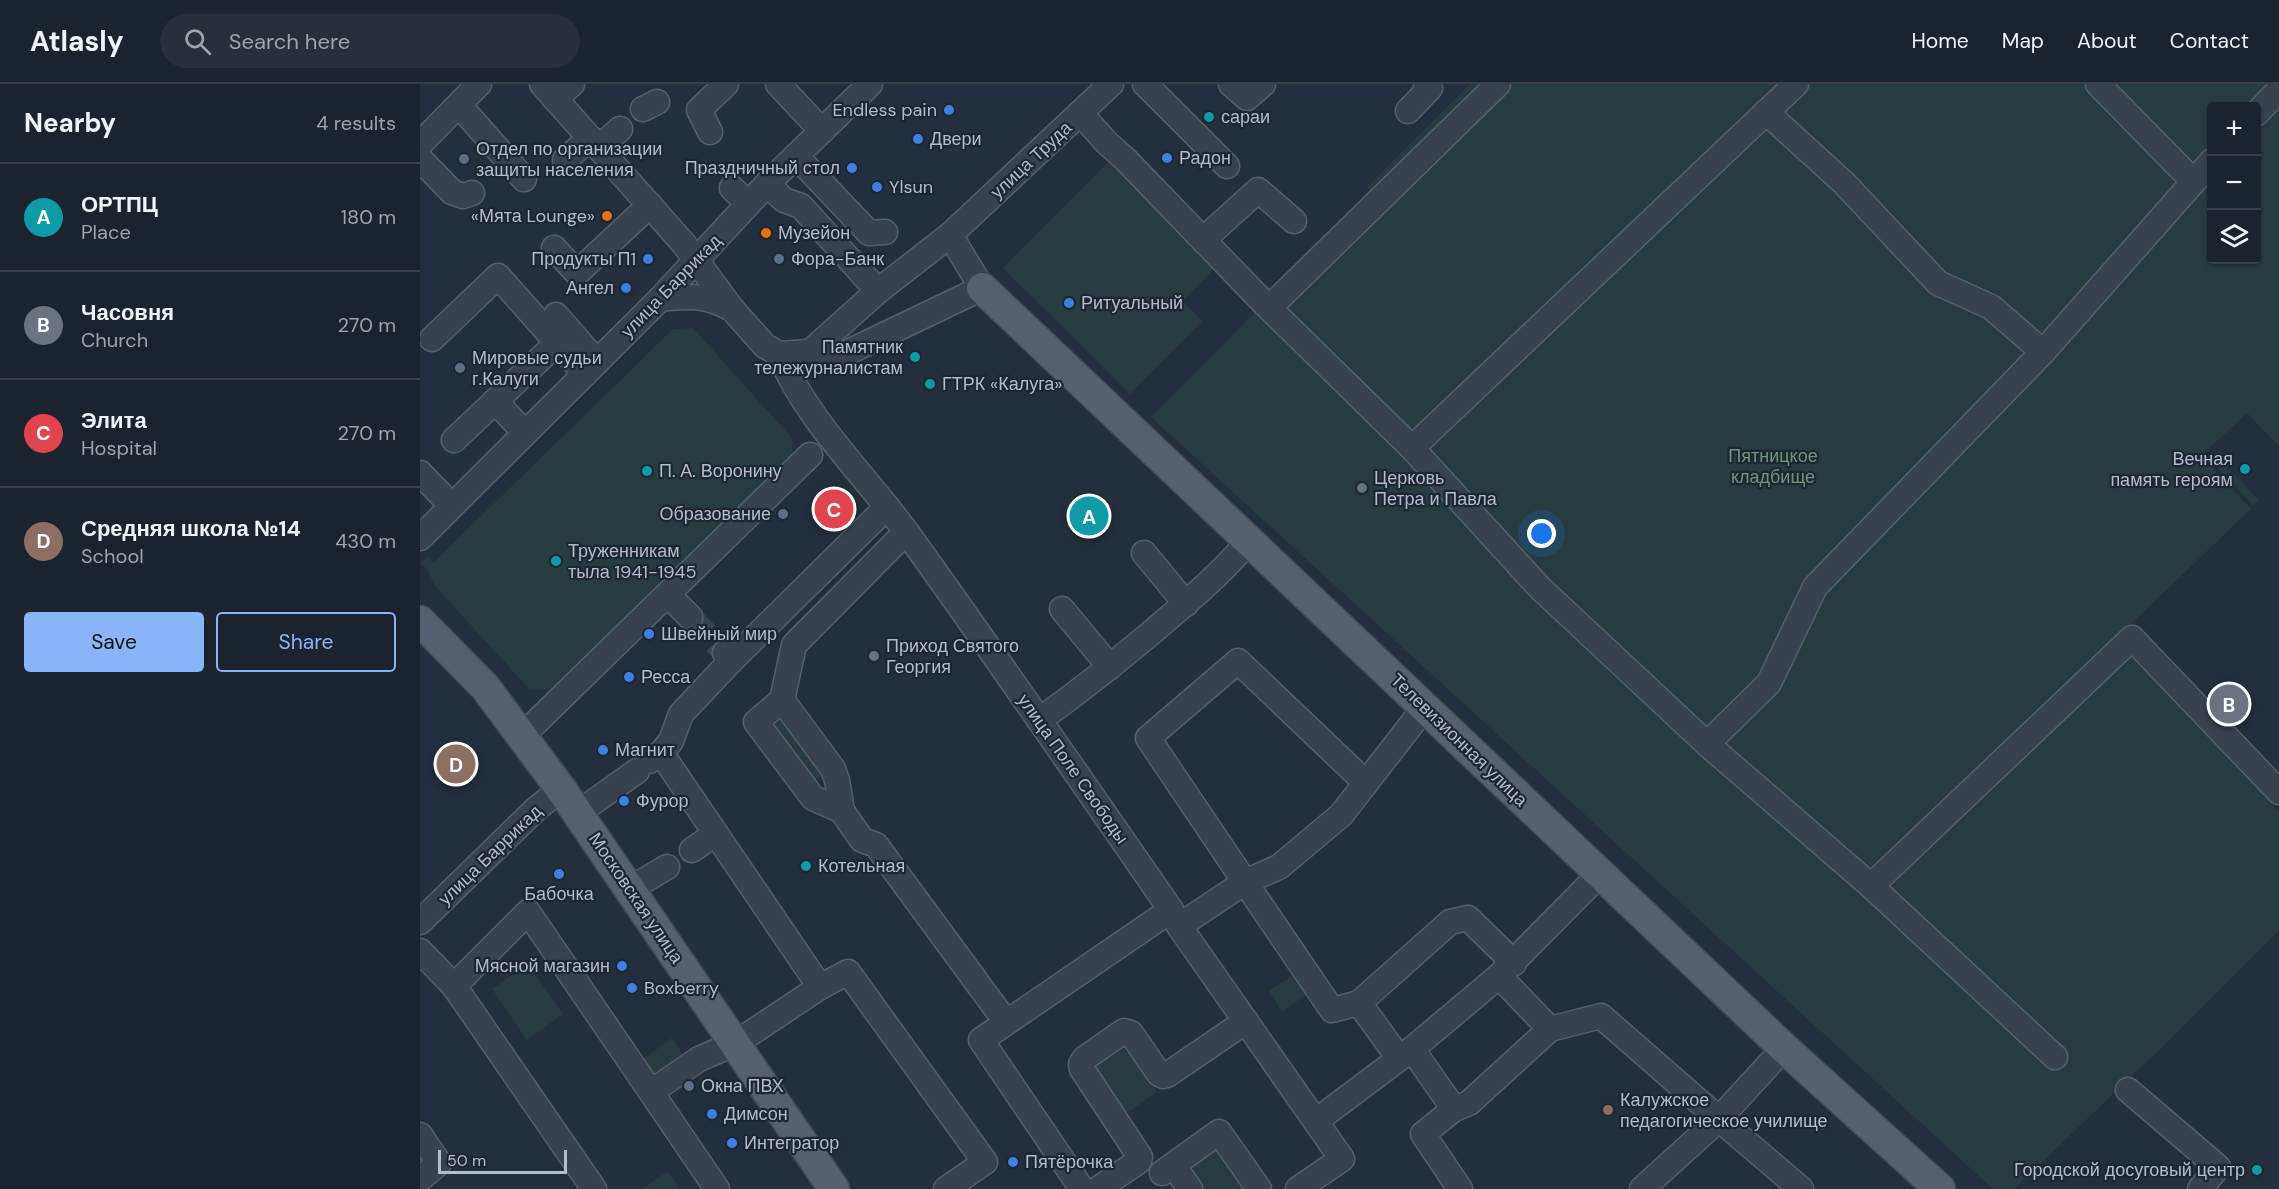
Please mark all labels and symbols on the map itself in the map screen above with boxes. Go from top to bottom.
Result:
place label: Endless pain [832,98,937,122]
marker: Endless pain [942,103,956,117]
place label: сараи [1221,105,1270,129]
marker: сараи [1202,110,1216,124]
street label: улица Труда [985,115,1078,204]
place label: Двери [930,127,982,151]
marker: Двери [911,132,925,146]
place label: Отдел по организации защиты населения [476,137,662,182]
place label: Радон [1179,146,1231,170]
marker: Радон [1160,151,1174,165]
marker: Отдел по организации защиты населения [457,152,471,166]
place label: Праздничный стол [685,156,840,180]
marker: Праздничный стол [845,161,859,175]
place label: Ylsun [889,175,933,199]
marker: Ylsun [870,180,884,194]
place label: «Мята Lounge» [471,204,595,228]
marker: «Мята Lounge» [600,209,614,223]
place label: Музейон [778,221,850,245]
marker: Музейон [759,226,773,240]
street label: улица Баррикад [615,229,727,343]
place label: Продукты П1 [531,247,636,271]
place label: Фора-Банк [791,247,884,271]
marker: Продукты П1 [641,252,655,266]
marker: Фора-Банк [772,252,786,266]
place label: Ангел [566,276,614,300]
marker: Ангел [619,281,633,295]
place label: Ритуальный [1081,291,1183,315]
marker: Ритуальный [1062,296,1076,310]
place label: Памятник тележурналистам [754,335,903,380]
place label: Мировые судьи г.Калуги [472,346,602,391]
marker: Памятник тележурналистам [908,350,922,364]
marker: Мировые судьи г.Калуги [453,361,467,375]
place label: ГТРК «Калуга» [942,372,1062,396]
marker: ГТРК «Калуга» [923,377,937,391]
park label: Пятницкое кладбище [1728,444,1818,489]
place label: Вечная память героям [2110,447,2233,492]
place label: П. А. Воронину [659,459,782,483]
marker: Вечная память героям [2238,462,2252,476]
marker: П. А. Воронину [640,464,654,478]
place label: Церковь Петра и Павла [1374,466,1498,511]
marker: Церковь Петра и Павла [1355,481,1369,495]
pin: C [814,486,854,532]
pin: A [1070,494,1108,538]
place label: Образование [659,502,771,526]
marker: Образование [776,507,790,521]
your location [1527,519,1556,548]
place label: Труженникам тыла 1941-1945 [568,539,697,584]
marker: Труженникам тыла 1941-1945 [549,554,563,568]
place label: Швейный мир [661,622,777,646]
marker: Швейный мир [642,627,656,641]
place label: Приход Святого Георгия [886,634,1019,679]
marker: Приход Святого Георгия [867,649,881,663]
place label: Ресса [641,665,691,689]
street label: Телевизионная улица [1385,668,1533,812]
marker: Ресса [622,670,636,684]
pin: B [2210,682,2248,726]
street label: улица Поле Свободы [1012,689,1134,849]
place label: Магнит [615,738,675,762]
pin: D [436,742,476,786]
marker: Магнит [596,743,610,757]
place label: Фурор [636,789,689,813]
marker: Фурор [617,794,631,808]
street label: улица Баррикад [433,799,547,911]
street label: Московская улица [583,828,689,969]
place label: Котельная [818,854,905,878]
marker: Котельная [799,859,813,873]
marker: Бабочка [552,867,566,881]
place label: Бабочка [524,882,595,906]
place label: Мясной магазин [475,954,610,978]
marker: Мясной магазин [615,959,629,973]
place label: Boxberry [644,976,719,1000]
marker: Boxberry [625,981,639,995]
place label: Окна ПВХ [701,1074,784,1098]
marker: Окна ПВХ [682,1079,696,1093]
place label: Калужское педагогическое училище [1620,1088,1828,1133]
place label: Димсон [724,1102,788,1126]
marker: Калужское педагогическое училище [1601,1103,1615,1117]
marker: Димсон [705,1107,719,1121]
place label: Интегратор [744,1131,839,1155]
marker: Интегратор [725,1136,739,1150]
scale bar [438,1147,567,1174]
place label: Пятёрочка [1025,1150,1114,1174]
marker: Пятёрочка [1006,1155,1020,1169]
place label: Городской досуговый центр [2014,1158,2245,1182]
marker: Городской досуговый центр [2250,1163,2264,1177]

